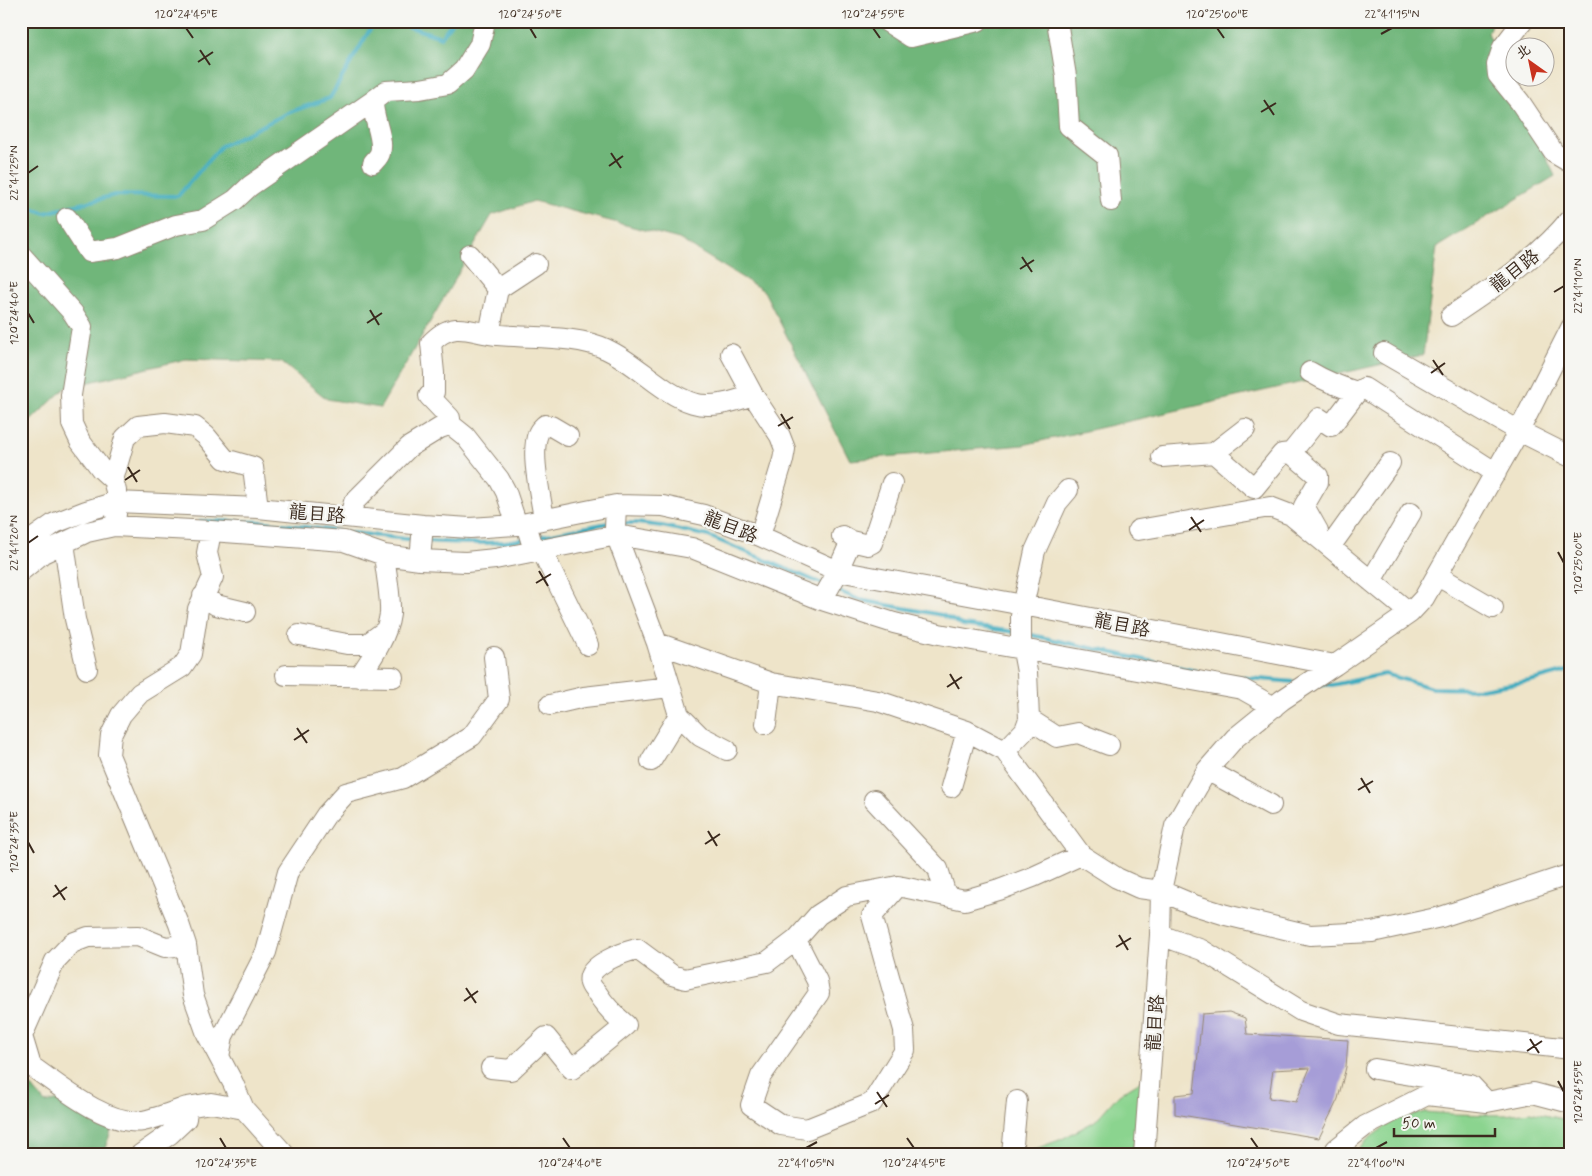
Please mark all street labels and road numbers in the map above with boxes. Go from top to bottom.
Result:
street label: 龍目路 [1485,244,1545,299]
street label: 龍目路 [287,500,346,529]
street label: 龍目路 [699,506,762,549]
street label: 龍目路 [1091,608,1152,643]
street label: 龍目路 [1141,994,1170,1052]

